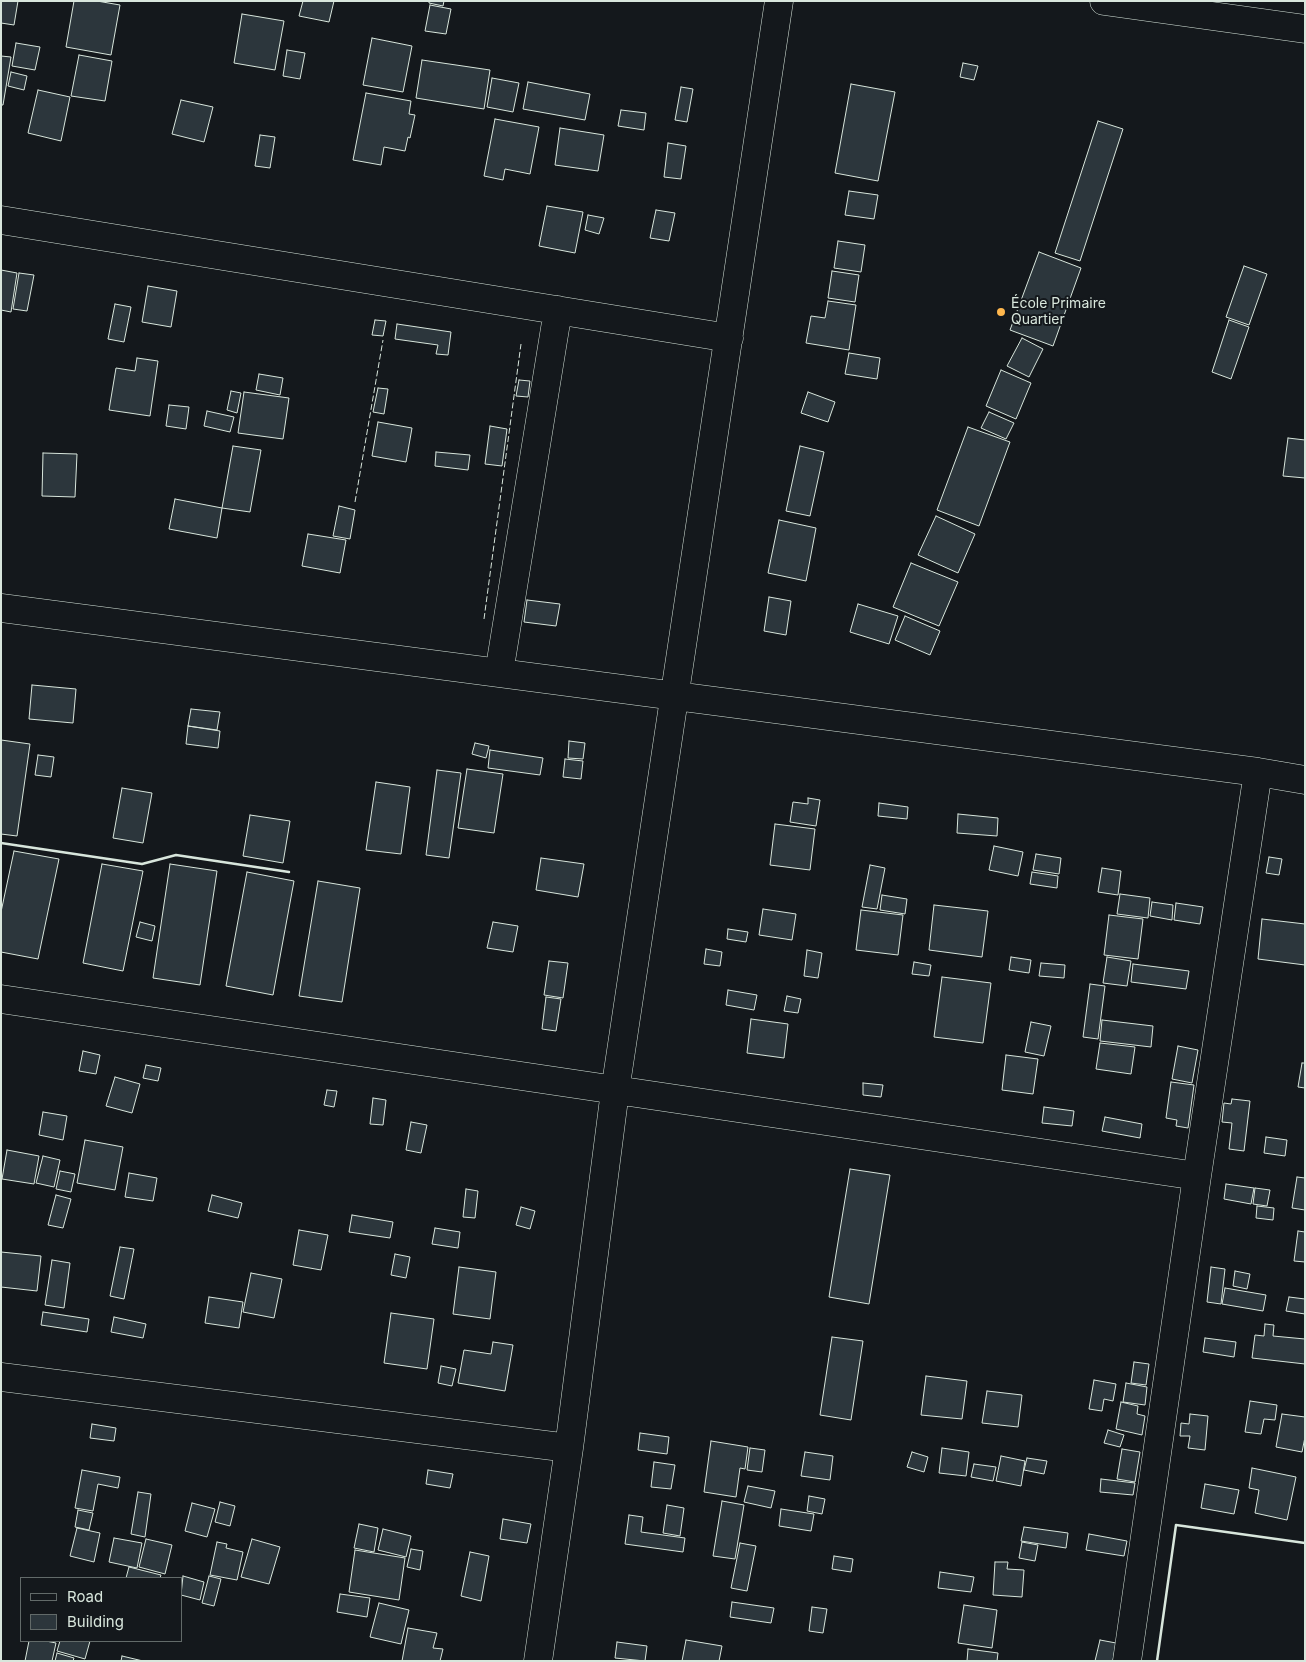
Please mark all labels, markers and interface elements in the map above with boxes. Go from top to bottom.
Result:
place label: École Primaire Quartier [1011,296,1106,328]
marker: École Primaire Quartier [995,306,1007,318]
legend [20,1577,182,1642]
text: Road [67,1587,103,1606]
text: Building [67,1612,124,1631]

